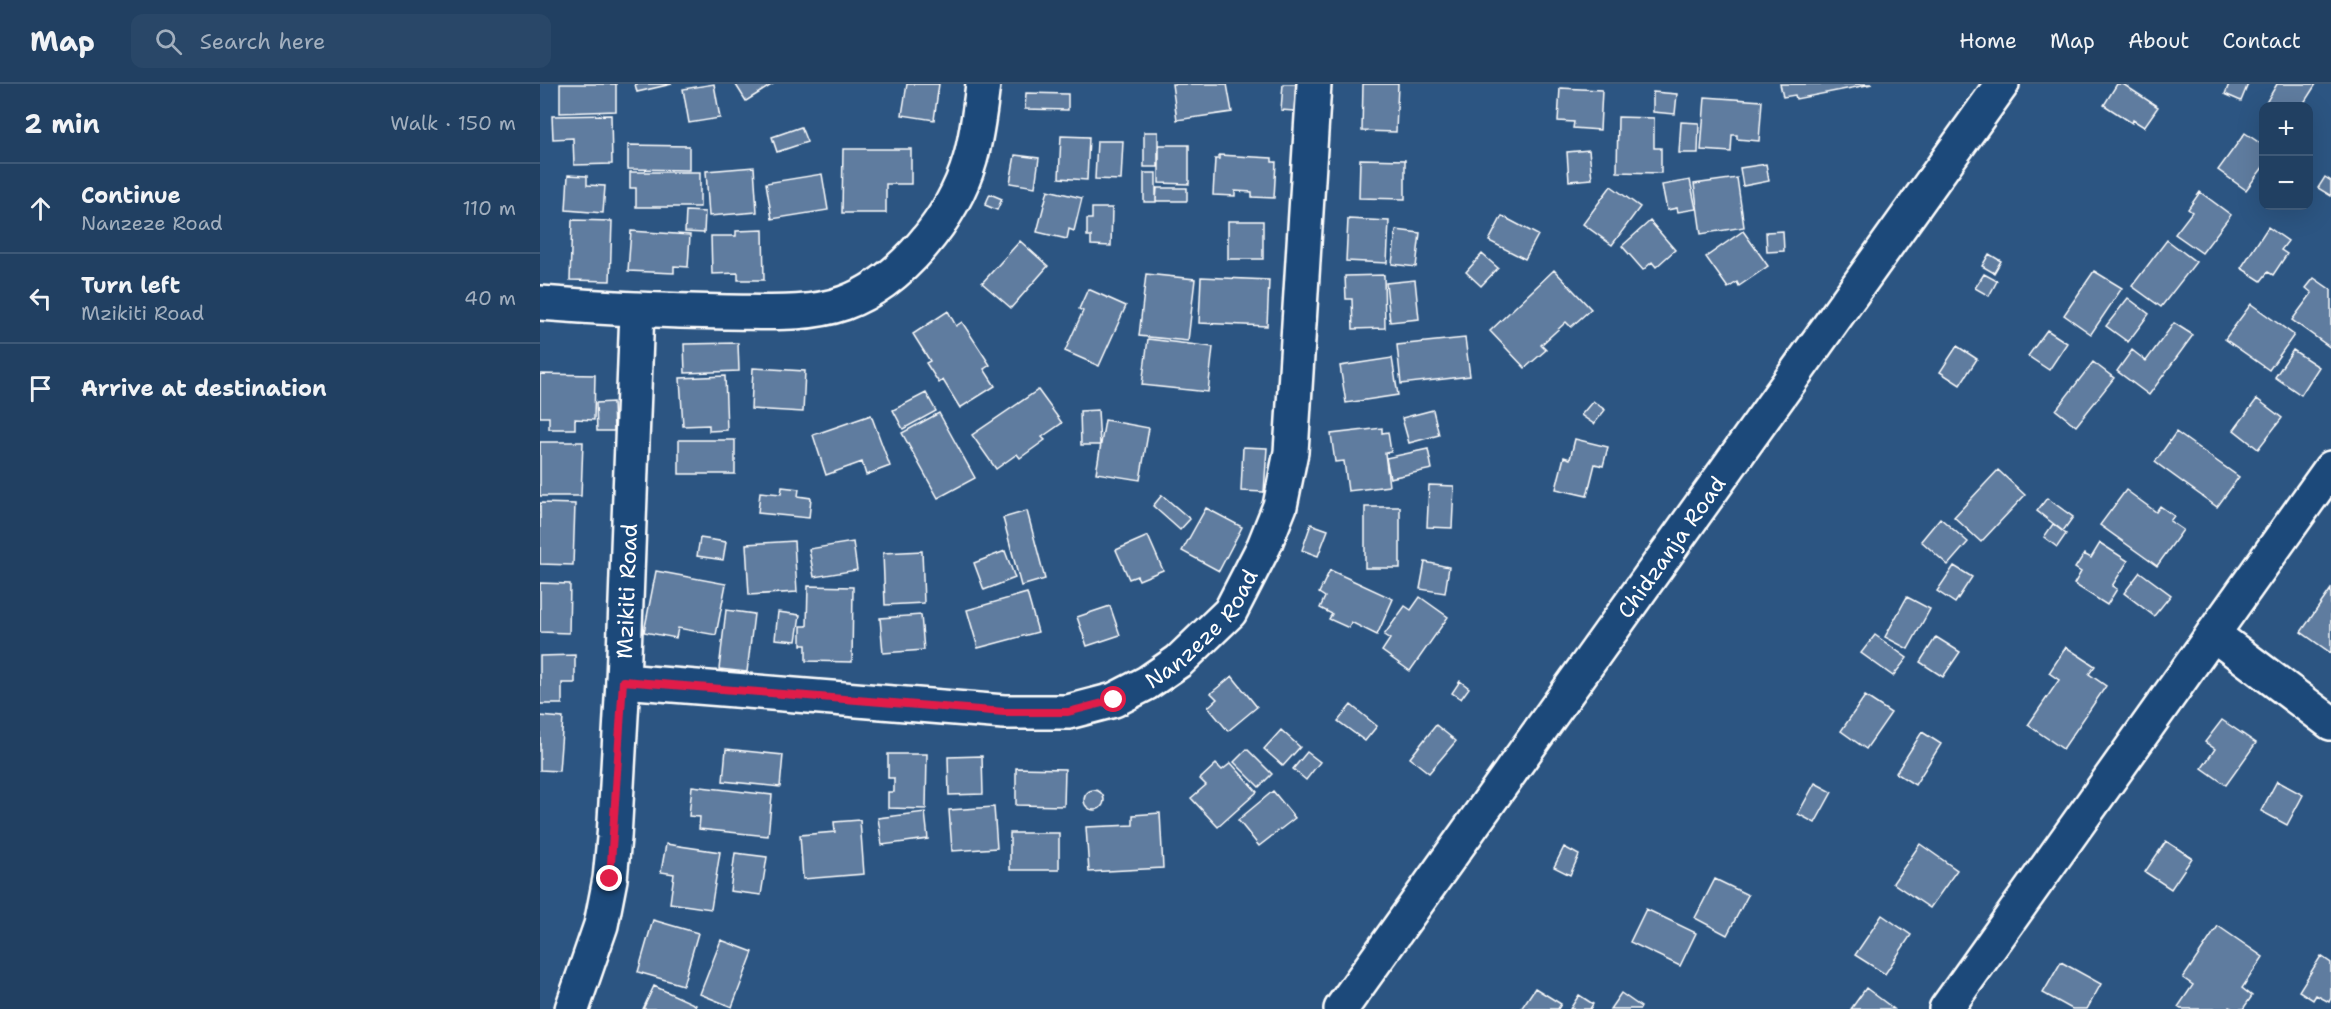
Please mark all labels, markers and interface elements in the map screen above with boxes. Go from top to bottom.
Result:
search box [131,14,551,68]
text: Map [30,22,95,60]
icon: search [152,25,185,58]
text: Search here [200,27,325,56]
text: Home [1959,27,2017,55]
text: Map [2050,27,2095,55]
text: About [2128,27,2189,55]
text: Contact [2222,27,2301,55]
map controls [2259,102,2313,210]
button: + [2259,102,2313,156]
text: 2 min [24,106,100,141]
text: Walk · 150 m [390,110,516,136]
button: − [2259,156,2313,210]
text: Continue [81,181,181,210]
icon: ahead [24,192,57,225]
text: 110 m [462,195,516,221]
text: Nanzeze Road [81,210,223,236]
text: Turn left [81,271,180,300]
icon: left [24,282,57,315]
text: 40 m [464,285,516,311]
text: Mzikiti Road [81,300,204,326]
icon: arrive [24,372,57,405]
text: Arrive at destination [81,374,327,403]
street label: Chidzanja Road [1611,470,1732,624]
street label: Mzikiti Road [610,523,644,660]
street label: Nanzeze Road [1139,564,1265,695]
route start [1100,686,1126,712]
route end [596,865,622,891]

